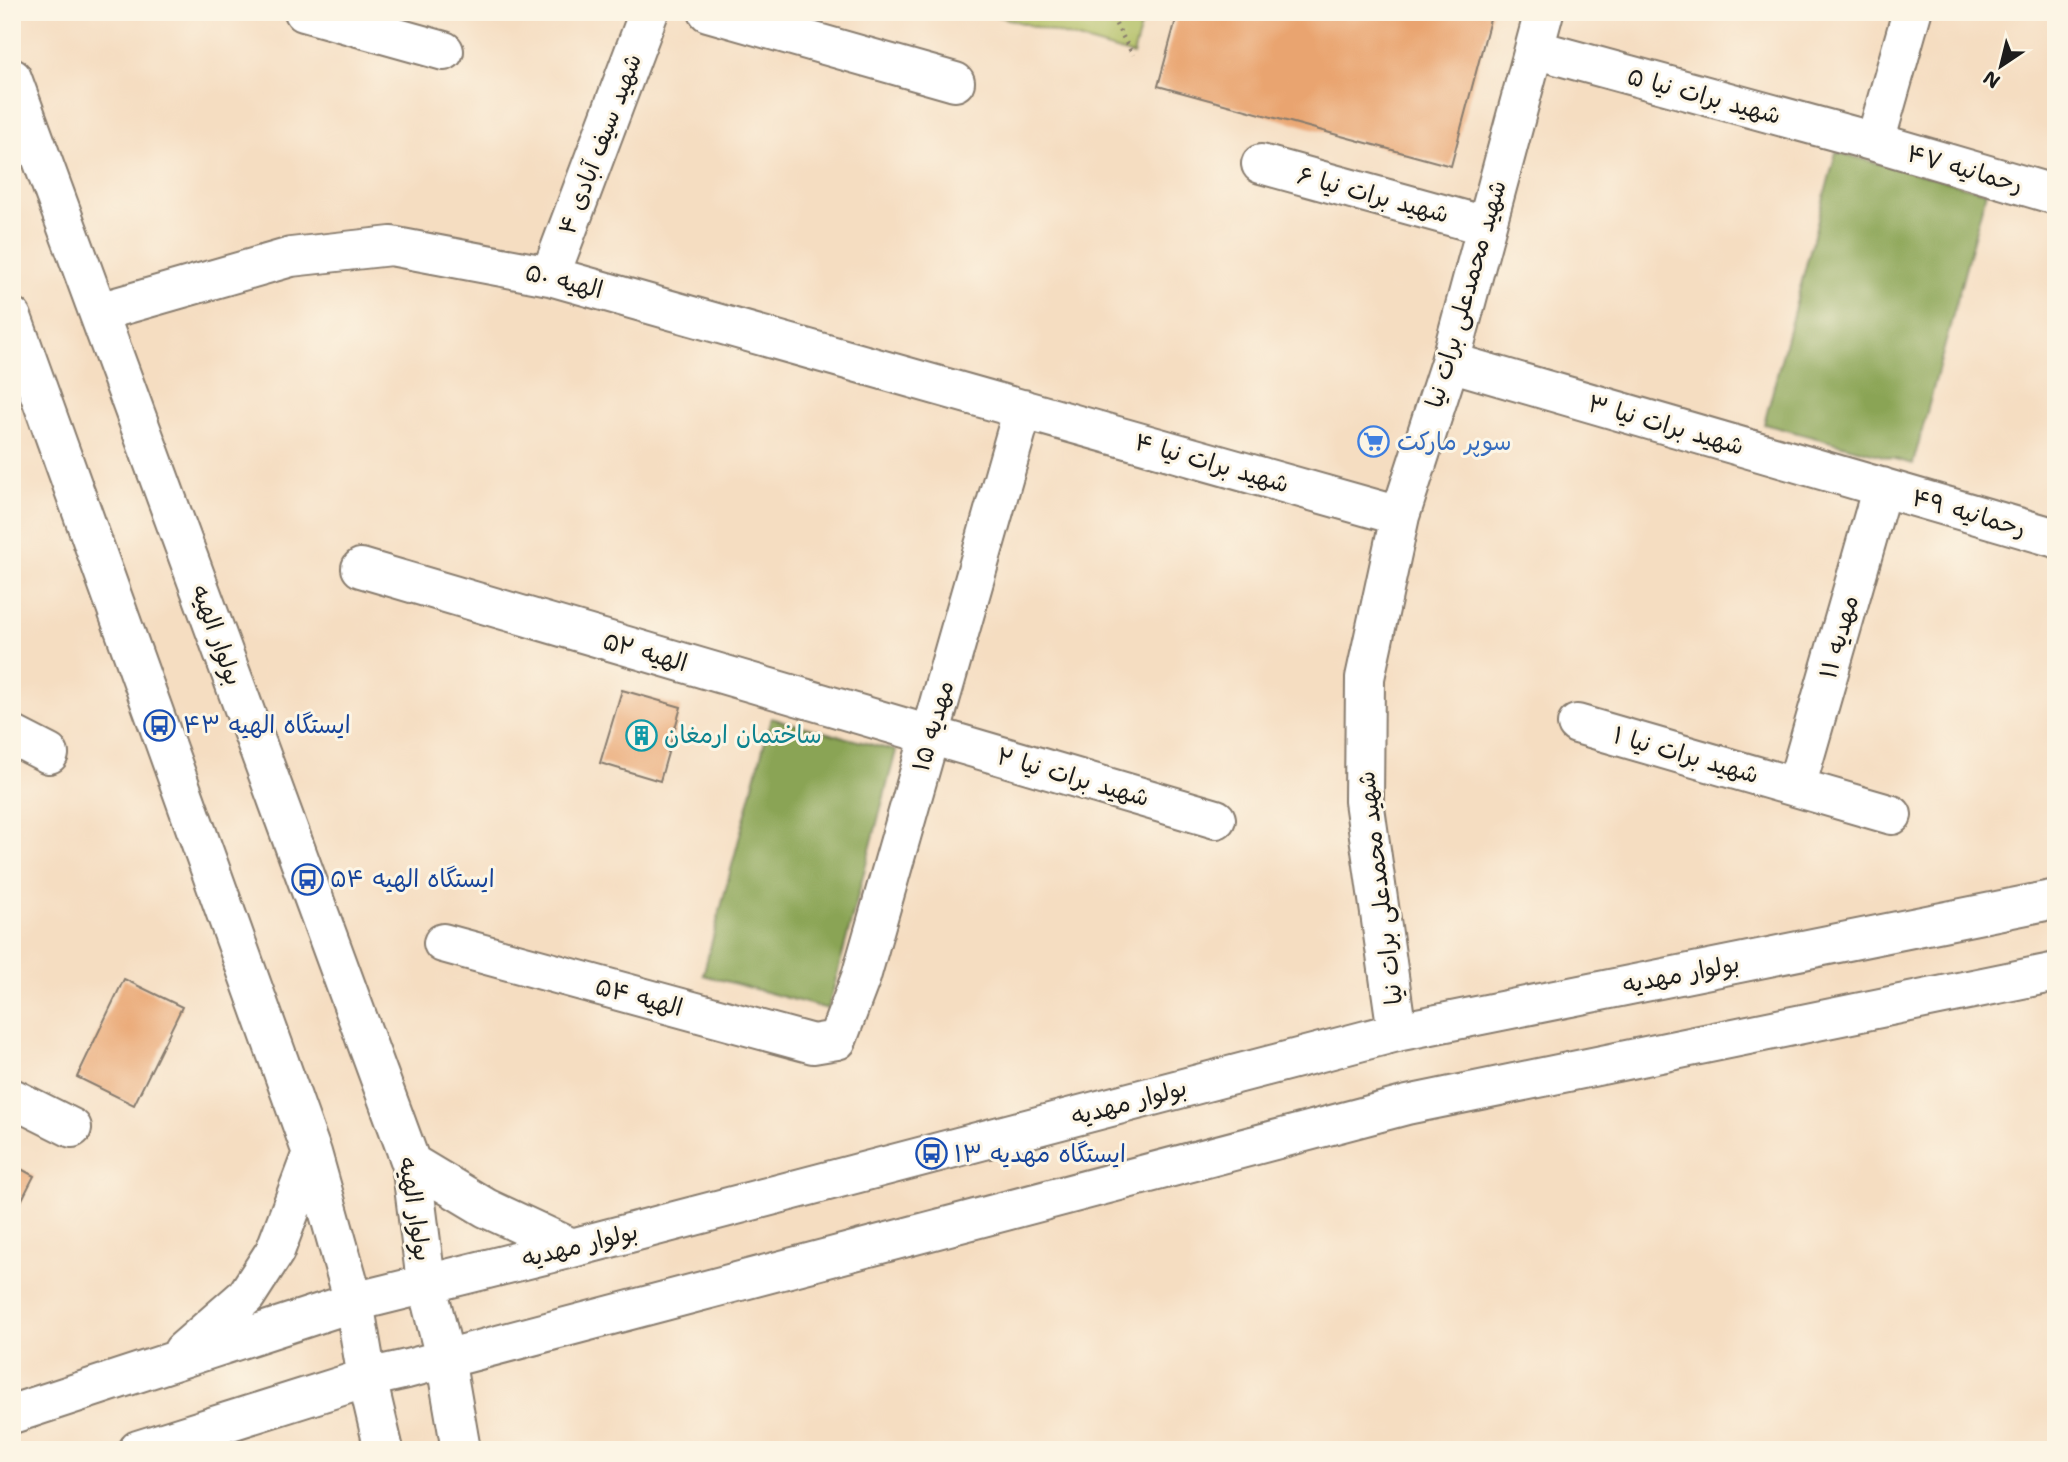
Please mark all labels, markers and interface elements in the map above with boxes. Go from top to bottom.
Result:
north arrow [1966,32,2036,102]
street label: شهید سیف آبادی ۴ [551,49,649,239]
street label: شهید برات نیا ۵ [1624,60,1784,132]
text: N [1978,65,2005,94]
street label: رحمانیه ۴۷ [1903,137,2027,201]
street label: شهید برات نیا ۶ [1294,159,1452,231]
street label: شهید محمدعلی برات نیا [1418,177,1514,411]
street label: الهیه ۵۰ [522,256,606,306]
street label: شهید برات نیا ۳ [1584,387,1748,463]
supermarket icon: سوپر مارکت [1357,425,1391,459]
street label: شهید برات نیا ۴ [1131,426,1293,500]
place label: سوپر مارکت [1397,426,1512,458]
street label: رحمانیه ۴۹ [1908,481,2030,545]
street label: بولوار الهیه [184,580,250,690]
street label: مهدیه ۱۱ [1812,592,1866,682]
street label: الهیه ۵۲ [599,625,691,679]
street label: مهدیه ۱۵ [905,677,961,775]
bus stop icon: ایستگاه الهیه ۴۳ [143,708,177,742]
place label: ایستگاه الهیه ۴۳ [183,709,351,741]
building icon: ساختمان ارمغان [624,718,658,752]
place label: ساختمان ارمغان [664,719,822,751]
street label: شهید برات نیا ۱ [1610,719,1762,791]
street label: شهید برات نیا ۲ [993,740,1153,814]
street label: شهید محمدعلی برات نیا [1350,769,1410,1007]
bus stop icon: ایستگاه الهیه ۵۴ [290,862,324,896]
place label: ایستگاه الهیه ۵۴ [330,863,495,895]
street label: بولوار مهدیه [1620,947,1742,1001]
street label: الهیه ۵۴ [592,970,686,1024]
street label: بولوار مهدیه [1068,1071,1190,1133]
bus stop icon: ایستگاه مهدیه ۱۳ [914,1137,948,1171]
place label: ایستگاه مهدیه ۱۳ [954,1138,1126,1170]
street label: بولوار الهیه [391,1155,439,1263]
street label: بولوار مهدیه [519,1215,641,1275]

